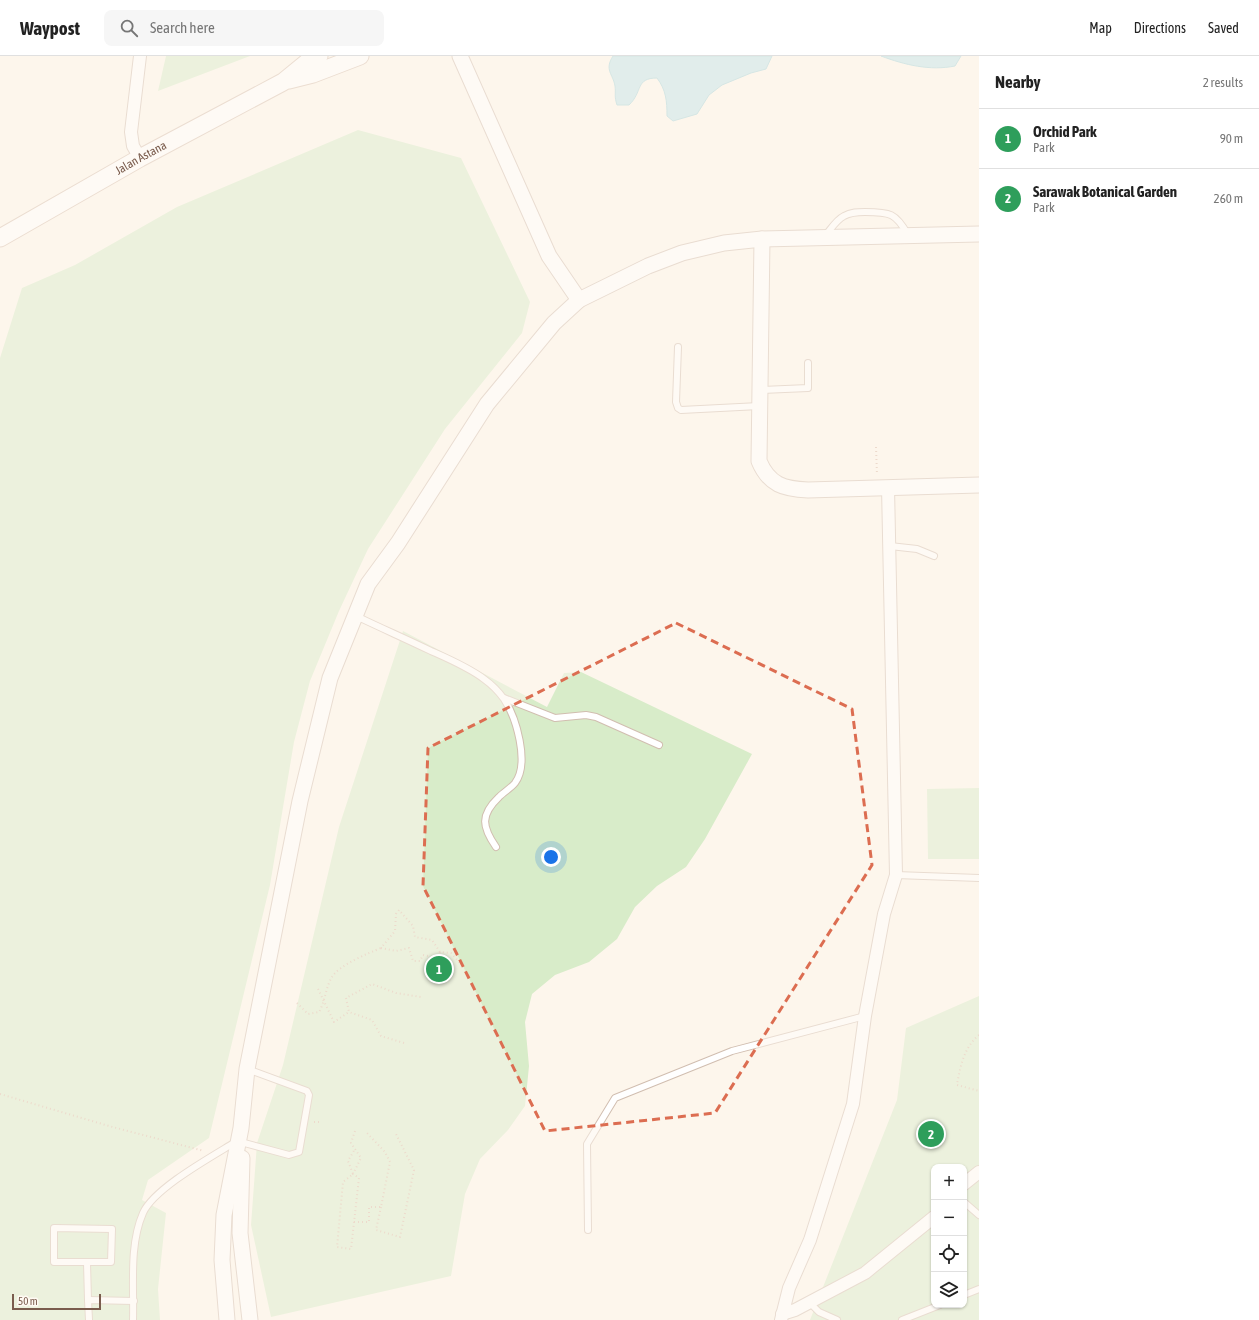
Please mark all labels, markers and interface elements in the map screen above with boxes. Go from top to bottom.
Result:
search box [104,10,384,46]
text: Waypost [20,17,80,39]
icon: search [118,17,140,39]
text: Search here [150,19,215,36]
text: Map [1089,20,1112,36]
text: Directions [1134,20,1186,36]
text: Saved [1208,20,1239,36]
text: Nearby [995,72,1041,92]
text: 2 results [1203,75,1243,90]
text: Orchid Park [1033,123,1097,140]
text: 1 [1005,131,1011,146]
text: 90 m [1220,131,1243,146]
street label: Jalan Astana [113,138,169,178]
text: Park [1033,140,1055,155]
text: Sarawak Botanical Garden [1033,183,1177,200]
text: 2 [1005,191,1011,206]
text: 260 m [1214,191,1243,206]
text: Park [1033,200,1055,215]
your location [541,847,561,867]
pin: 1 [426,954,452,984]
pin: 2 [918,1119,944,1149]
map controls [931,1164,967,1308]
button: + [931,1164,967,1200]
button: − [931,1200,967,1236]
button: locate [931,1236,967,1272]
button: layers [931,1272,967,1308]
scale bar [12,1292,101,1311]
text: 50 m [18,1295,38,1307]

